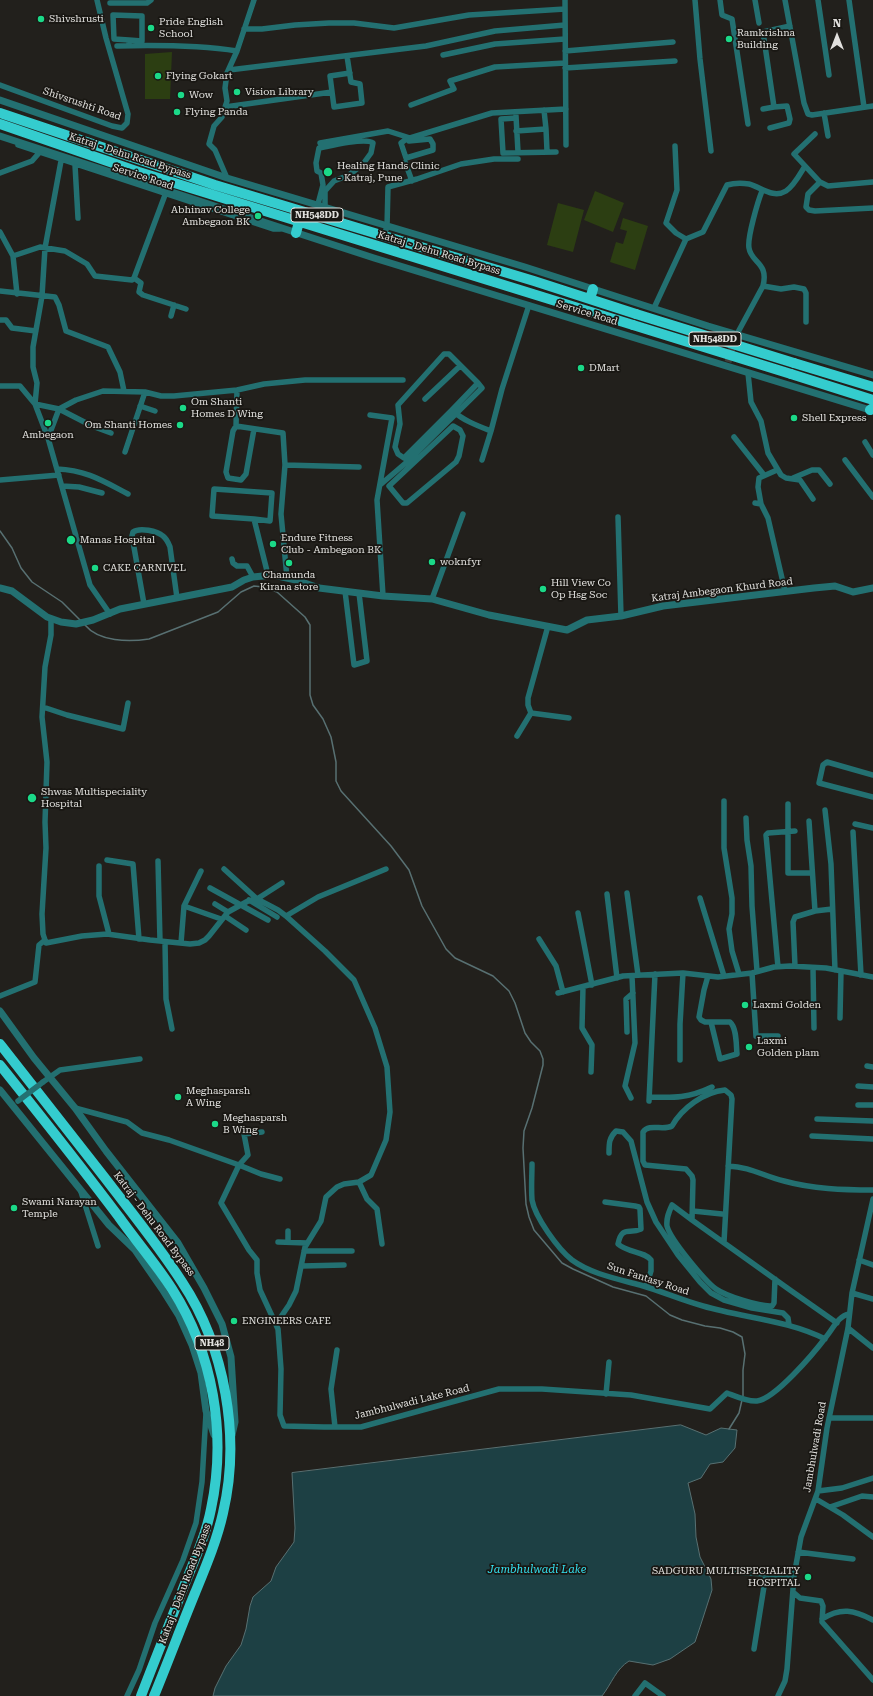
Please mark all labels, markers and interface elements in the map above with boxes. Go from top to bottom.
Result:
place label: Shivshrusti [49,13,104,25]
marker: Shivshrusti [36,14,46,24]
place label: Pride English School [159,16,223,40]
north arrow [817,16,857,56]
text: N [833,17,841,30]
marker: Pride English School [146,23,156,33]
place label: Ramkrishna Building [737,27,795,50]
marker: Ramkrishna Building [724,34,734,44]
place label: Flying Gokart [166,70,232,82]
marker: Flying Gokart [153,71,163,81]
street label: Shivsrushti Road [41,85,123,123]
place label: Vision Library [245,86,314,98]
marker: Vision Library [232,87,242,97]
place label: Wow [189,89,213,101]
marker: Wow [176,90,186,100]
place label: Flying Panda [185,106,248,118]
marker: Flying Panda [172,107,182,117]
street label: Katraj - Dehu Road Bypass [68,131,192,181]
place label: Healing Hands Clinic - Katraj, Pune [337,160,439,184]
street label: Service Road [111,162,175,192]
marker: Healing Hands Clinic - Katraj, Pune [322,166,334,178]
place label: Abhinav College Ambegaon BK [171,204,250,228]
road number: NH548DD [291,208,343,222]
marker: Abhinav College Ambegaon BK [253,211,263,221]
street label: Katraj - Dehu Road Bypass [376,229,502,277]
street label: Service Road [555,298,619,328]
road number: NH548DD [689,332,741,346]
place label: DMart [589,362,620,374]
marker: DMart [576,363,586,373]
place label: Om Shanti Homes D Wing [191,396,263,420]
marker: Om Shanti Homes D Wing [178,403,188,413]
place label: Shell Express [802,412,866,424]
marker: Shell Express [789,413,799,423]
marker: Ambegaon [43,418,53,428]
place label: Om Shanti Homes [85,419,172,431]
marker: Om Shanti Homes [175,420,185,430]
place label: Ambegaon [22,429,74,441]
place label: Endure Fitness Club - Ambegaon BK [281,532,381,556]
marker: Manas Hospital [65,534,77,546]
place label: Manas Hospital [80,534,155,546]
marker: Endure Fitness Club - Ambegaon BK [268,539,278,549]
place label: woknfyr [440,556,481,568]
marker: woknfyr [427,557,437,567]
marker: Chamunda Kirana store [284,558,294,568]
place label: CAKE CARNIVEL [103,562,186,574]
marker: CAKE CARNIVEL [90,563,100,573]
place label: Chamunda Kirana store [260,569,318,592]
street label: Katraj Ambegaon Khurd Road [651,575,793,605]
place label: Hill View Co Op Hsg Soc [551,577,611,600]
marker: Hill View Co Op Hsg Soc [538,584,548,594]
place label: Shwas Multispeciality Hospital [41,786,147,810]
marker: Shwas Multispeciality Hospital [26,792,38,804]
place label: Laxmi Golden [753,999,821,1011]
marker: Laxmi Golden [740,1000,750,1010]
place label: Laxmi Golden plam [757,1035,819,1058]
marker: Laxmi Golden plam [744,1042,754,1052]
place label: Meghasparsh A Wing [186,1085,250,1108]
marker: Meghasparsh A Wing [173,1092,183,1102]
place label: Meghasparsh B Wing [223,1112,287,1136]
marker: Meghasparsh B Wing [210,1119,220,1129]
street label: Katraj - Dehu Road Bypass [111,1170,197,1278]
place label: Swami Narayan Temple [22,1196,97,1220]
marker: Swami Narayan Temple [9,1203,19,1213]
street label: Sun Fantasy Road [605,1260,691,1298]
place label: ENGINEERS CAFE [242,1315,331,1327]
marker: ENGINEERS CAFE [229,1316,239,1326]
road number: NH48 [195,1336,229,1350]
street label: Jambhulwadi Lake Road [353,1382,471,1422]
street label: Jambhulwadi Road [801,1401,829,1493]
street label: Katraj - Dehu Road Bypass [157,1522,213,1646]
water label: Jambhulwadi Lake [488,1563,586,1577]
place label: SADGURU MULTISPECIALITY HOSPITAL [652,1565,800,1588]
marker: SADGURU MULTISPECIALITY HOSPITAL [803,1572,813,1582]

